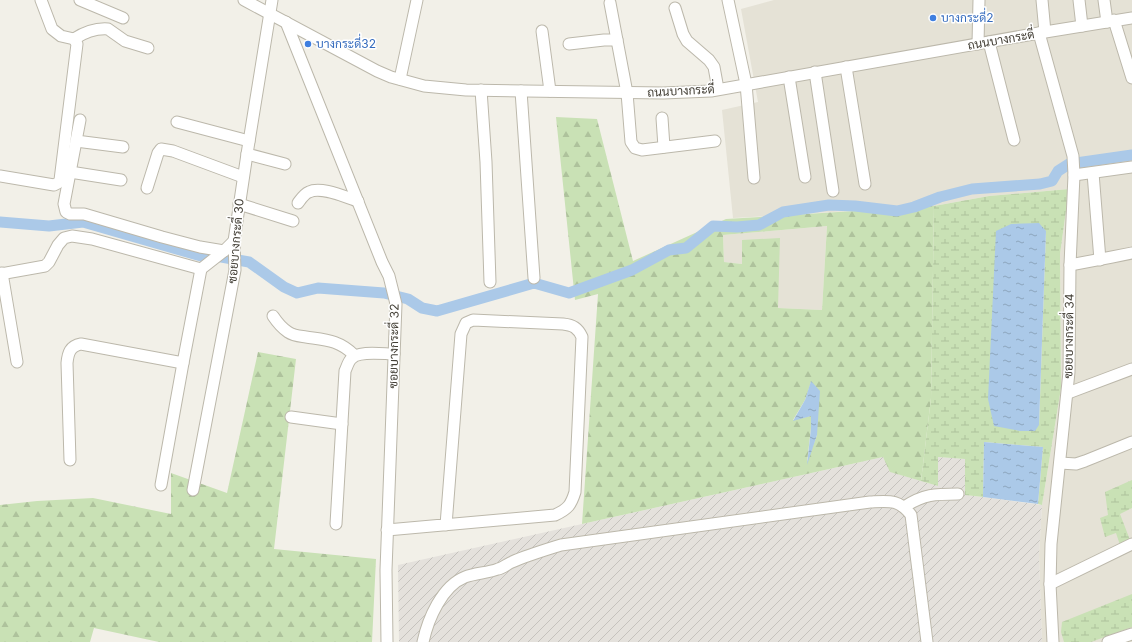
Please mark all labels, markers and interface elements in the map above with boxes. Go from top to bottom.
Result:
place label: บางกระดี่2 [941,7,994,25]
marker: บางกระดี่2 [928,13,938,23]
street label: ถนนบางกระดี่ [966,23,1035,53]
place label: บางกระดี่32 [316,33,376,51]
marker: บางกระดี่32 [303,39,313,49]
street label: ถนนบางกระดี่ [647,78,715,100]
street label: ซอยบางกระดี่ 30 [221,198,247,284]
street label: ซอยบางกระดี่ 34 [1057,293,1077,379]
street label: ซอยบางกระดี่ 32 [382,303,402,388]

